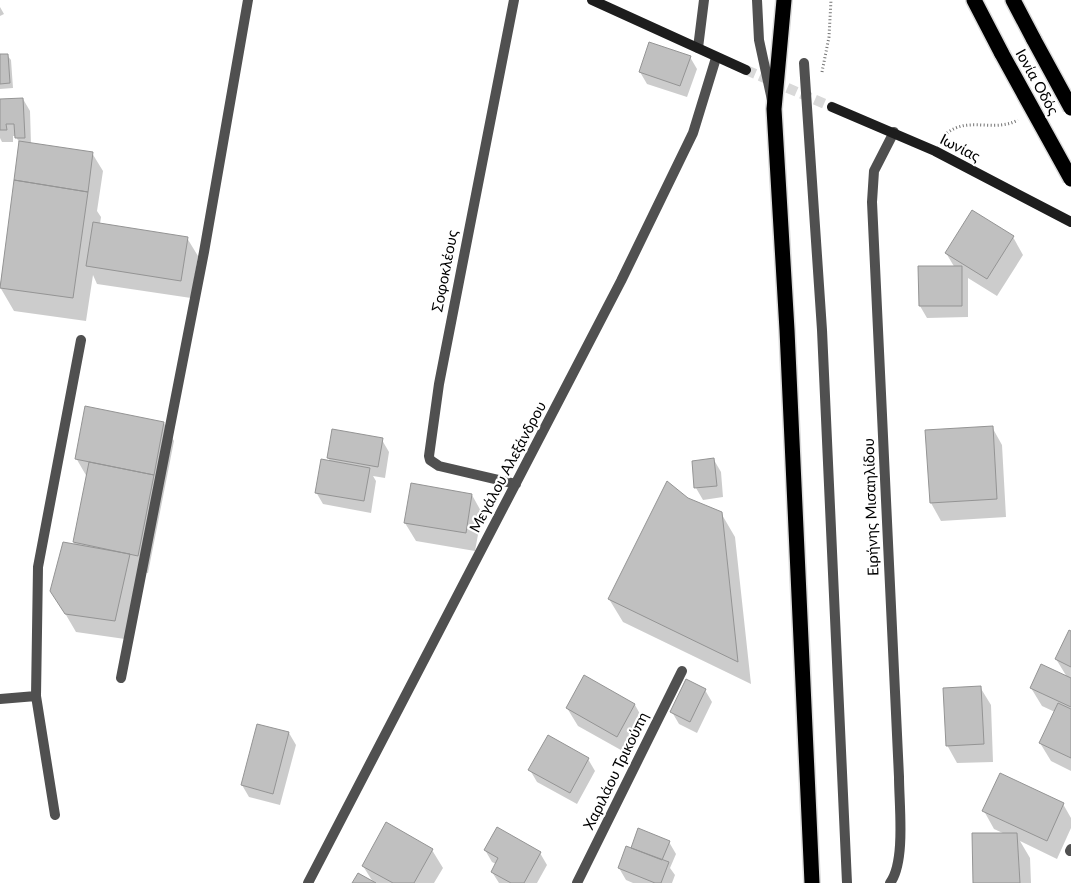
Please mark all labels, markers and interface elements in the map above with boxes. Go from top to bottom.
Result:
street label: Ιονία Οδός [1012,46,1063,117]
street label: Ιωνίας [937,129,984,165]
street label: Σοφοκλέους [427,228,461,313]
street label: Μεγάλου Αλεξάνδρου [465,398,550,536]
street label: Ειρήνης Μισαηλίδου [859,438,881,576]
street label: Χαριλάου Τρικούπη [579,709,651,832]

